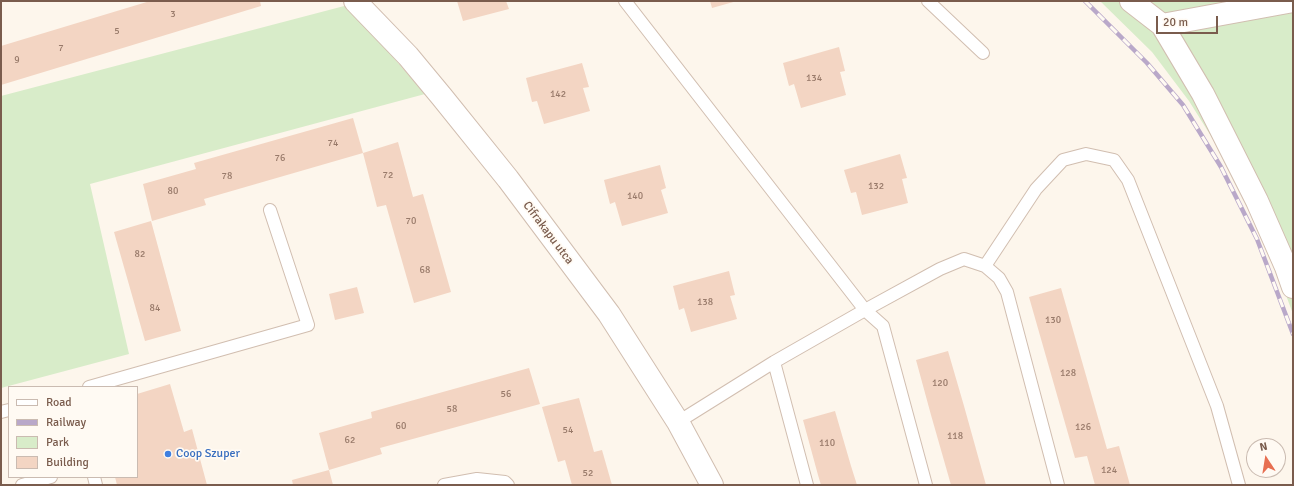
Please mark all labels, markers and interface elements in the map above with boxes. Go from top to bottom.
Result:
house number: 3 [170,8,176,20]
scale bar [1158,8,1220,34]
text: 20 m [1163,15,1188,30]
house number: 5 [114,25,120,37]
house number: 7 [58,42,64,54]
house number: 9 [14,54,20,66]
house number: 134 [806,72,822,84]
house number: 142 [550,88,566,100]
house number: 74 [328,137,338,149]
house number: 76 [275,152,285,164]
house number: 72 [383,169,393,181]
house number: 78 [222,170,232,182]
house number: 132 [868,180,884,192]
house number: 80 [168,185,178,197]
house number: 140 [627,190,643,202]
street label: Cifrakapu utca [520,199,576,267]
house number: 70 [406,215,416,227]
house number: 82 [135,248,145,260]
house number: 68 [420,264,430,276]
house number: 138 [697,296,713,308]
house number: 84 [150,302,160,314]
house number: 130 [1045,314,1061,326]
house number: 128 [1060,367,1076,379]
house number: 120 [932,377,948,389]
legend [8,386,138,478]
house number: 56 [501,388,511,400]
text: Road [46,395,72,410]
house number: 58 [447,403,457,415]
text: Railway [46,415,86,430]
house number: 60 [396,420,406,432]
house number: 126 [1075,421,1091,433]
house number: 54 [563,424,573,436]
house number: 118 [947,430,963,442]
house number: 62 [345,434,355,446]
text: Park [46,435,69,450]
house number: 110 [819,437,835,449]
north arrow [1246,438,1286,478]
text: N [1259,440,1269,454]
place label: Coop Szuper [176,447,240,461]
marker: Coop Szuper [163,449,173,459]
text: Building [46,455,89,470]
house number: 124 [1101,464,1117,476]
house number: 52 [583,467,593,479]

